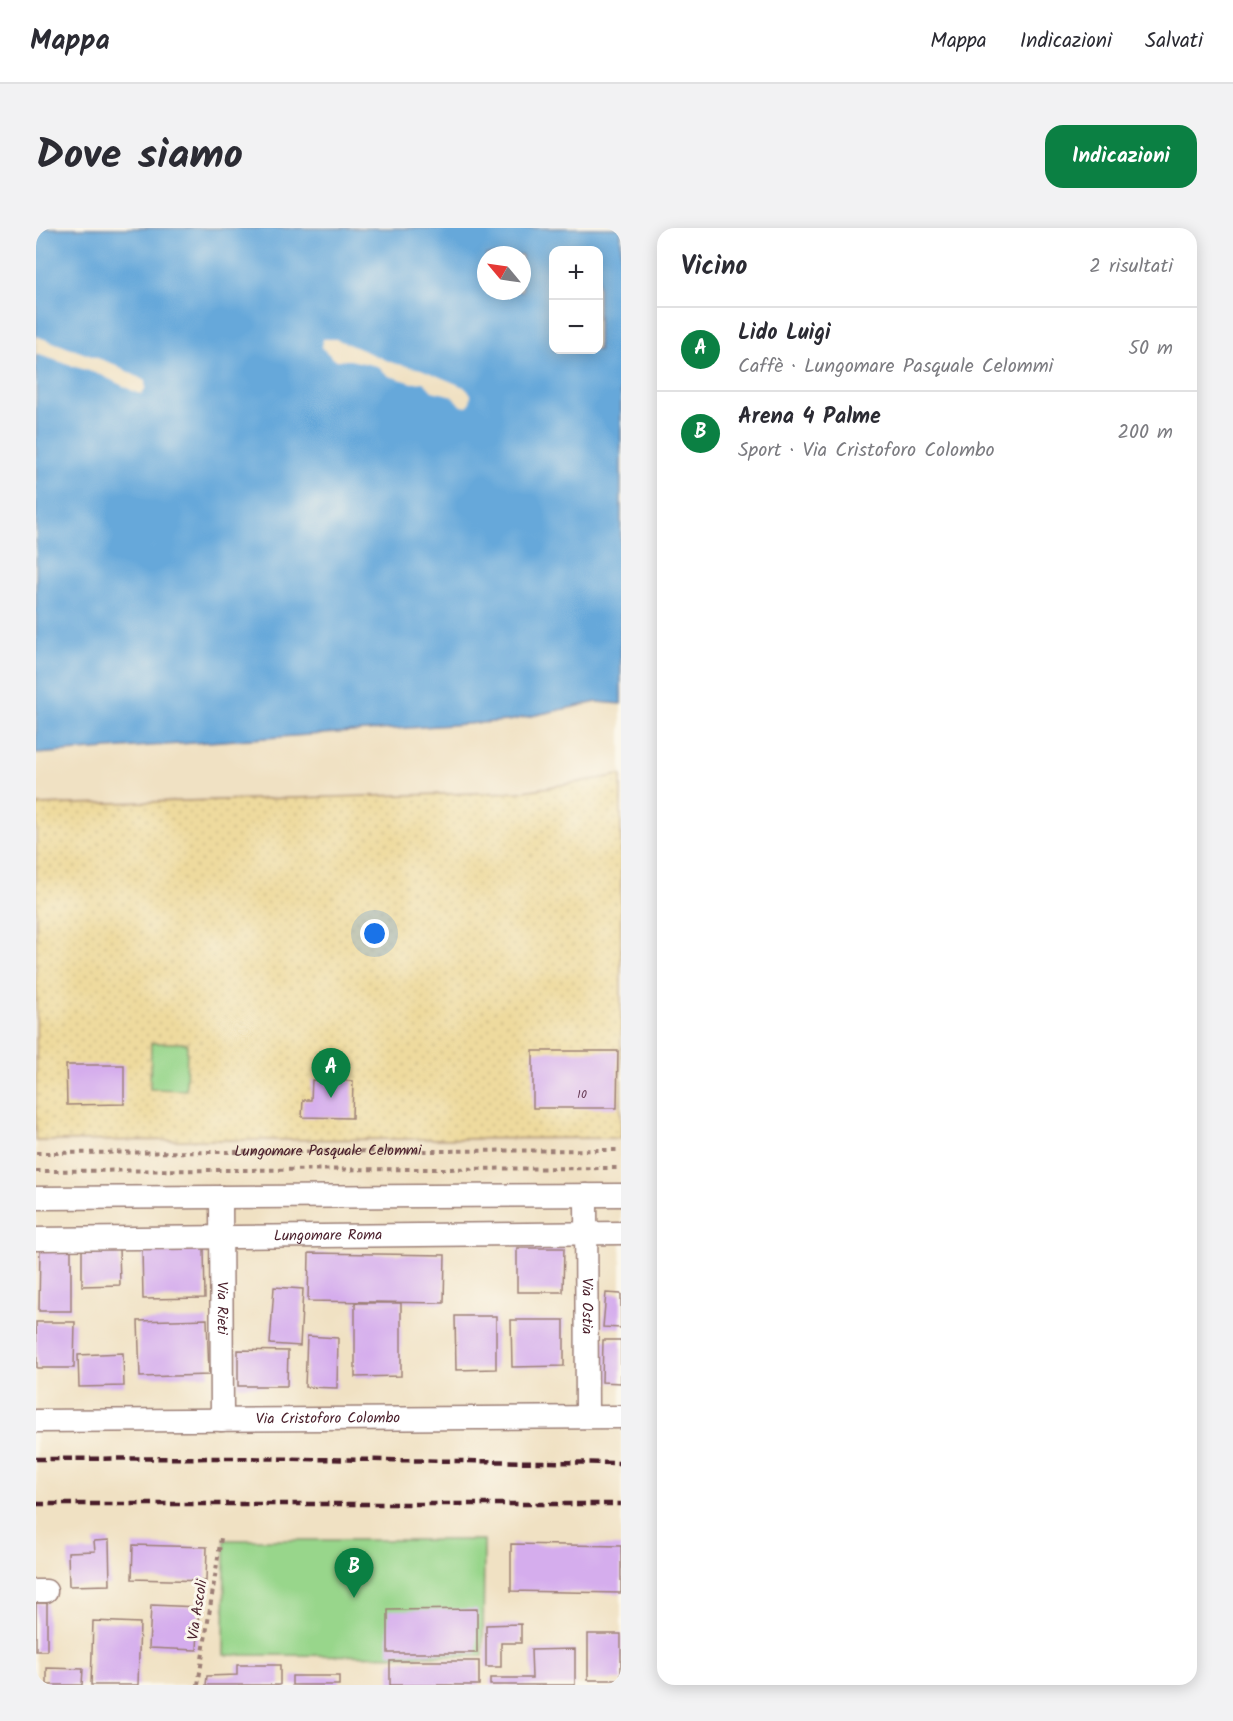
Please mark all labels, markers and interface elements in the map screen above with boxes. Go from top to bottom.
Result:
text: Mappa [30,19,110,64]
text: Mappa [930,25,987,58]
text: Indicazioni [1020,25,1112,58]
text: Salvati [1145,25,1203,58]
text: Dove siamo [36,123,243,190]
button: Indicazioni [1045,125,1197,188]
north arrow [477,246,531,300]
map controls [549,246,603,354]
button: + [549,246,603,300]
text: Vicino [681,246,747,288]
text: 2 risultati [1089,251,1173,283]
button: − [549,300,603,354]
text: Lido Luigi [738,316,831,351]
text: A [694,333,707,365]
text: 50 m [1128,333,1173,365]
text: Caffè · Lungomare Pasquale Celommi [738,351,1053,383]
text: Arena 4 Palme [738,400,881,435]
text: B [694,417,707,449]
text: 200 m [1117,417,1173,449]
text: Sport · Via Cristoforo Colombo [738,435,995,467]
your location [360,919,389,948]
pin: A [312,1048,350,1098]
house number: 10 [577,1085,587,1104]
street label: Lungomare Pasquale Celommi [234,1139,423,1164]
street label: Lungomare Roma [274,1223,382,1249]
street label: Via Ostia [574,1278,599,1334]
street label: Via Rieti [209,1281,234,1336]
street label: Via Cristoforo Colombo [256,1407,400,1431]
pin: B [334,1548,374,1598]
street label: Via Ascoli [181,1577,215,1642]

